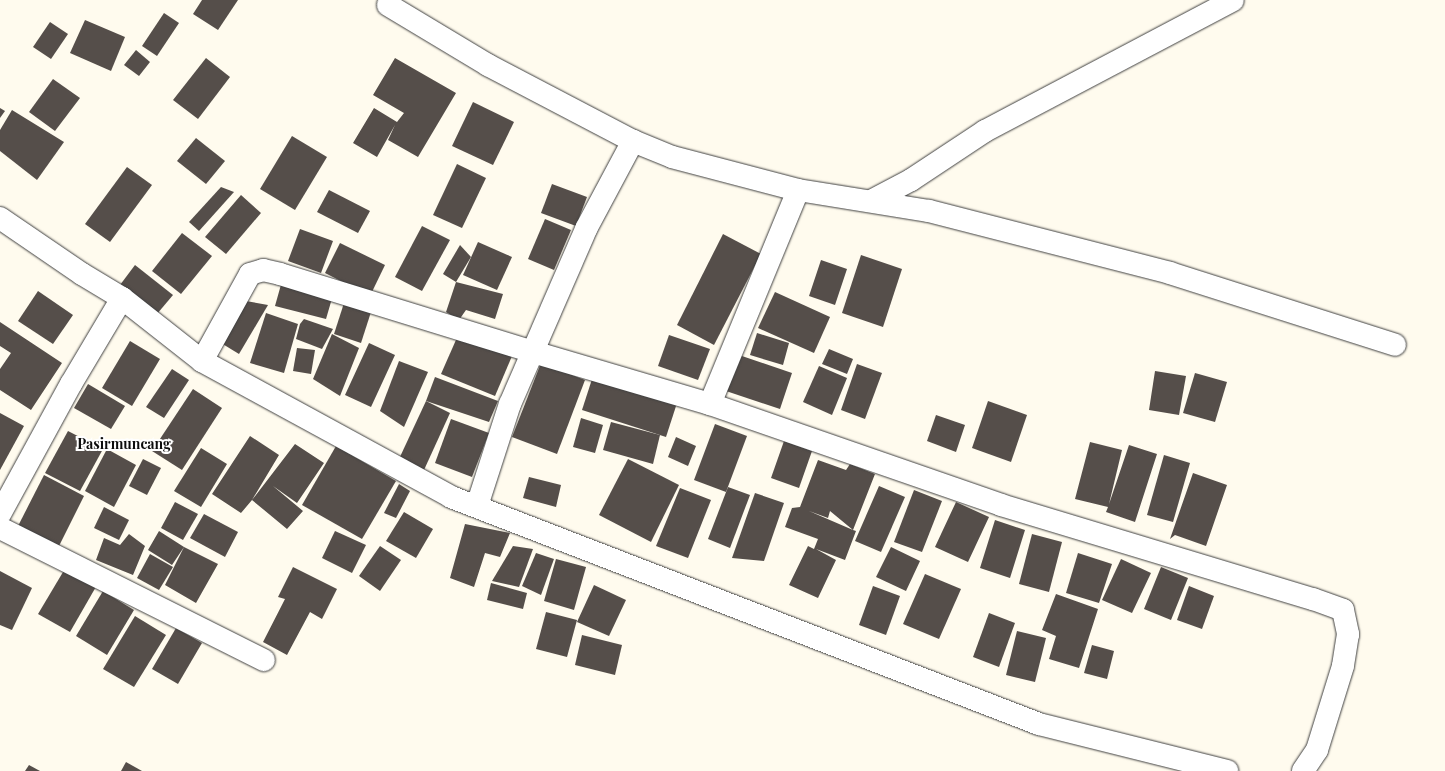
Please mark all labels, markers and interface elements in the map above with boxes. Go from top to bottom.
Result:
district label: Pasirmuncang [77,436,171,452]

